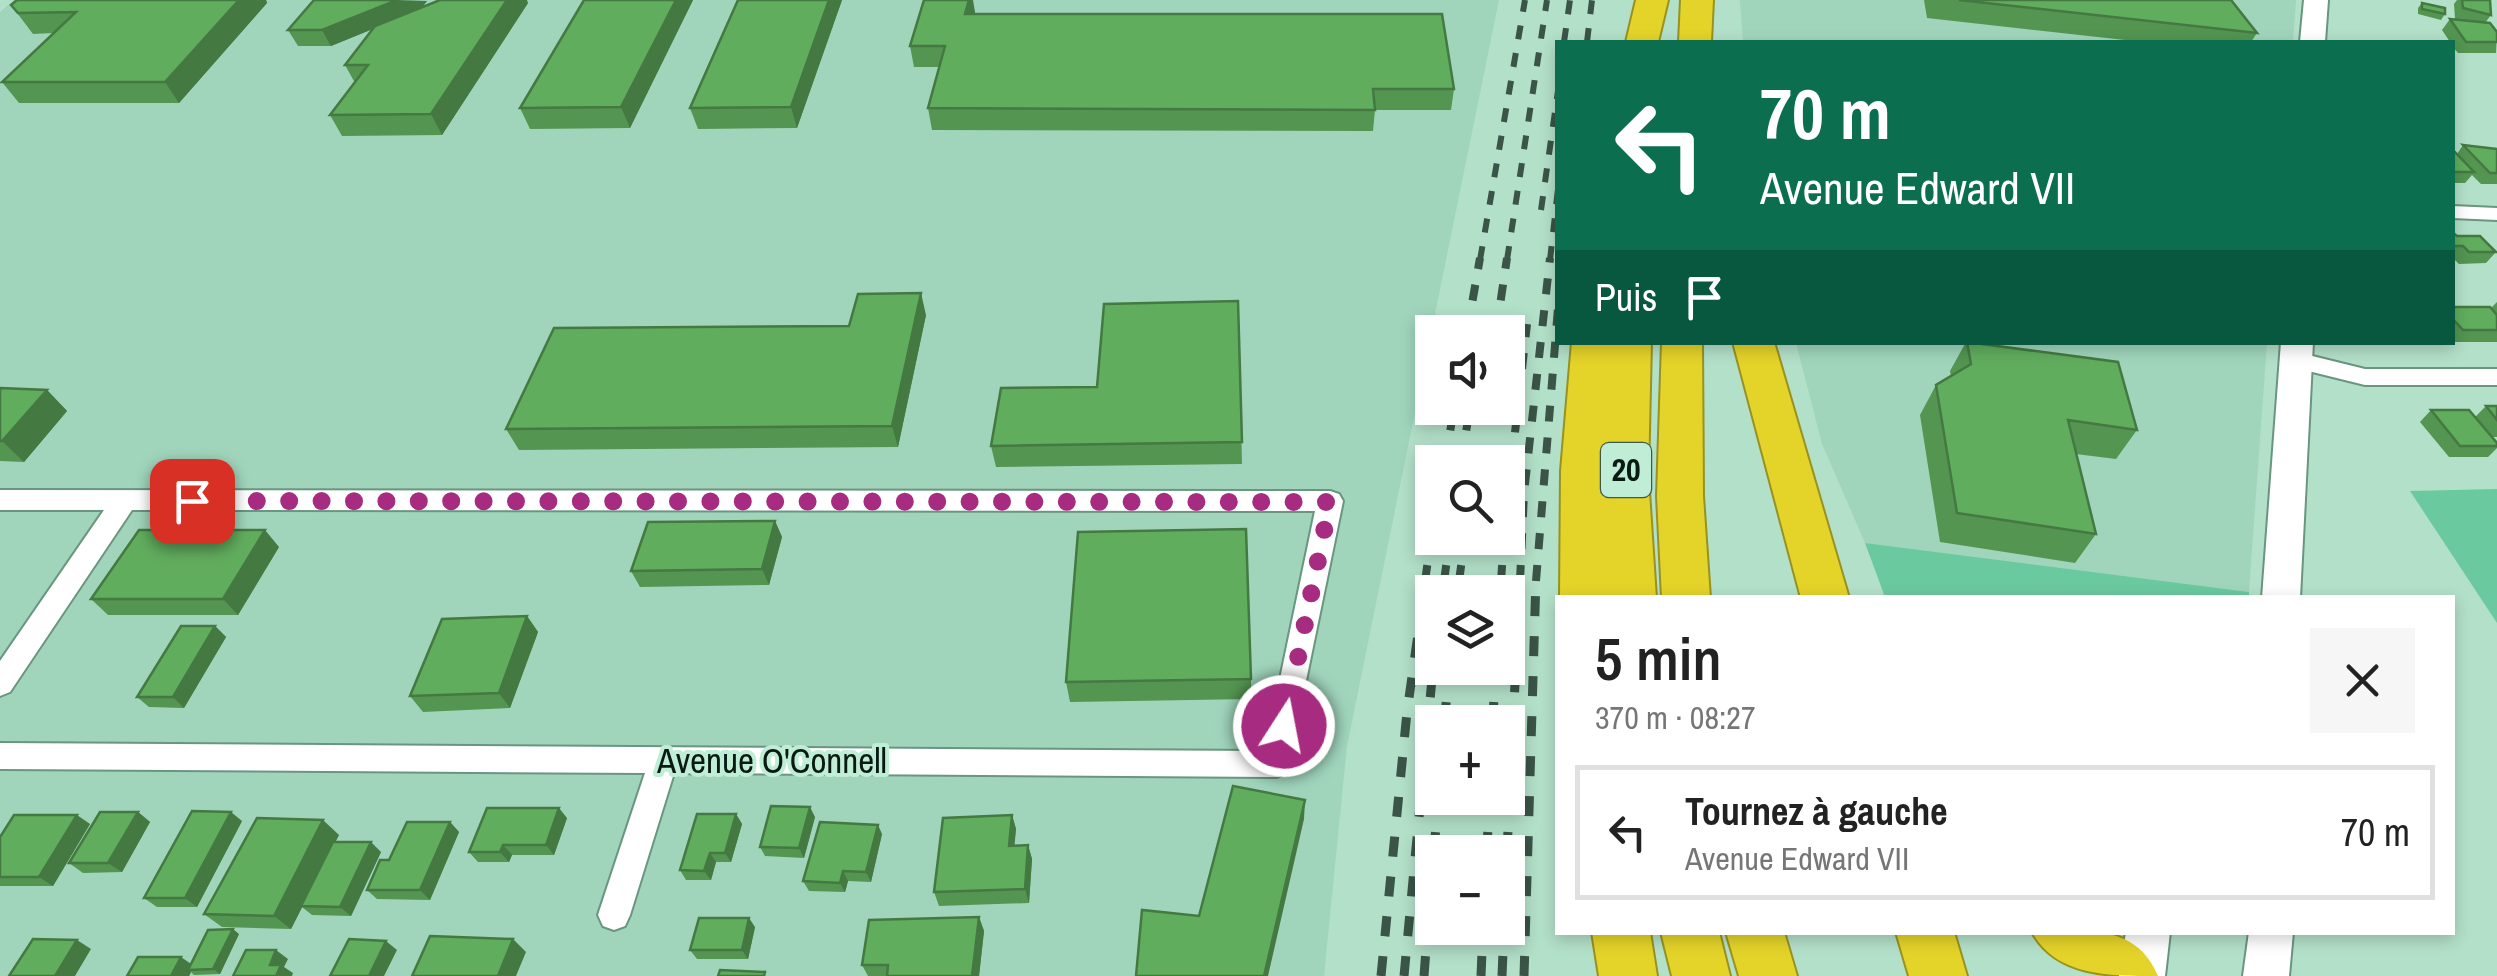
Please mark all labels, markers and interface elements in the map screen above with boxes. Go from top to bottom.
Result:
text: 70 m [1760,67,1891,161]
icon: left [1595,80,1725,210]
text: Avenue Edward VII [1760,157,2075,218]
icon: arrive [1677,270,1732,325]
text: Puis [1595,272,1657,323]
map controls [1415,315,1525,945]
button: sound [1415,315,1525,425]
road number: 20 [1601,443,1651,497]
button: search [1415,445,1525,555]
pin [150,459,235,544]
icon: arrive [165,474,220,529]
button: layers [1415,575,1525,685]
text: 5 min [1595,618,1722,699]
button: close [2310,628,2415,733]
position arrow [1232,674,1336,778]
text: 370 m · 08:27 [1595,696,1755,739]
button: + [1415,705,1525,815]
street label: Avenue O'Connell [656,737,887,784]
text: Tournez à gauche [1685,786,1948,837]
icon: left [1600,805,1655,860]
text: 70 m [2341,807,2410,858]
button: − [1415,835,1525,945]
text: Avenue Edward VII [1685,837,1909,880]

